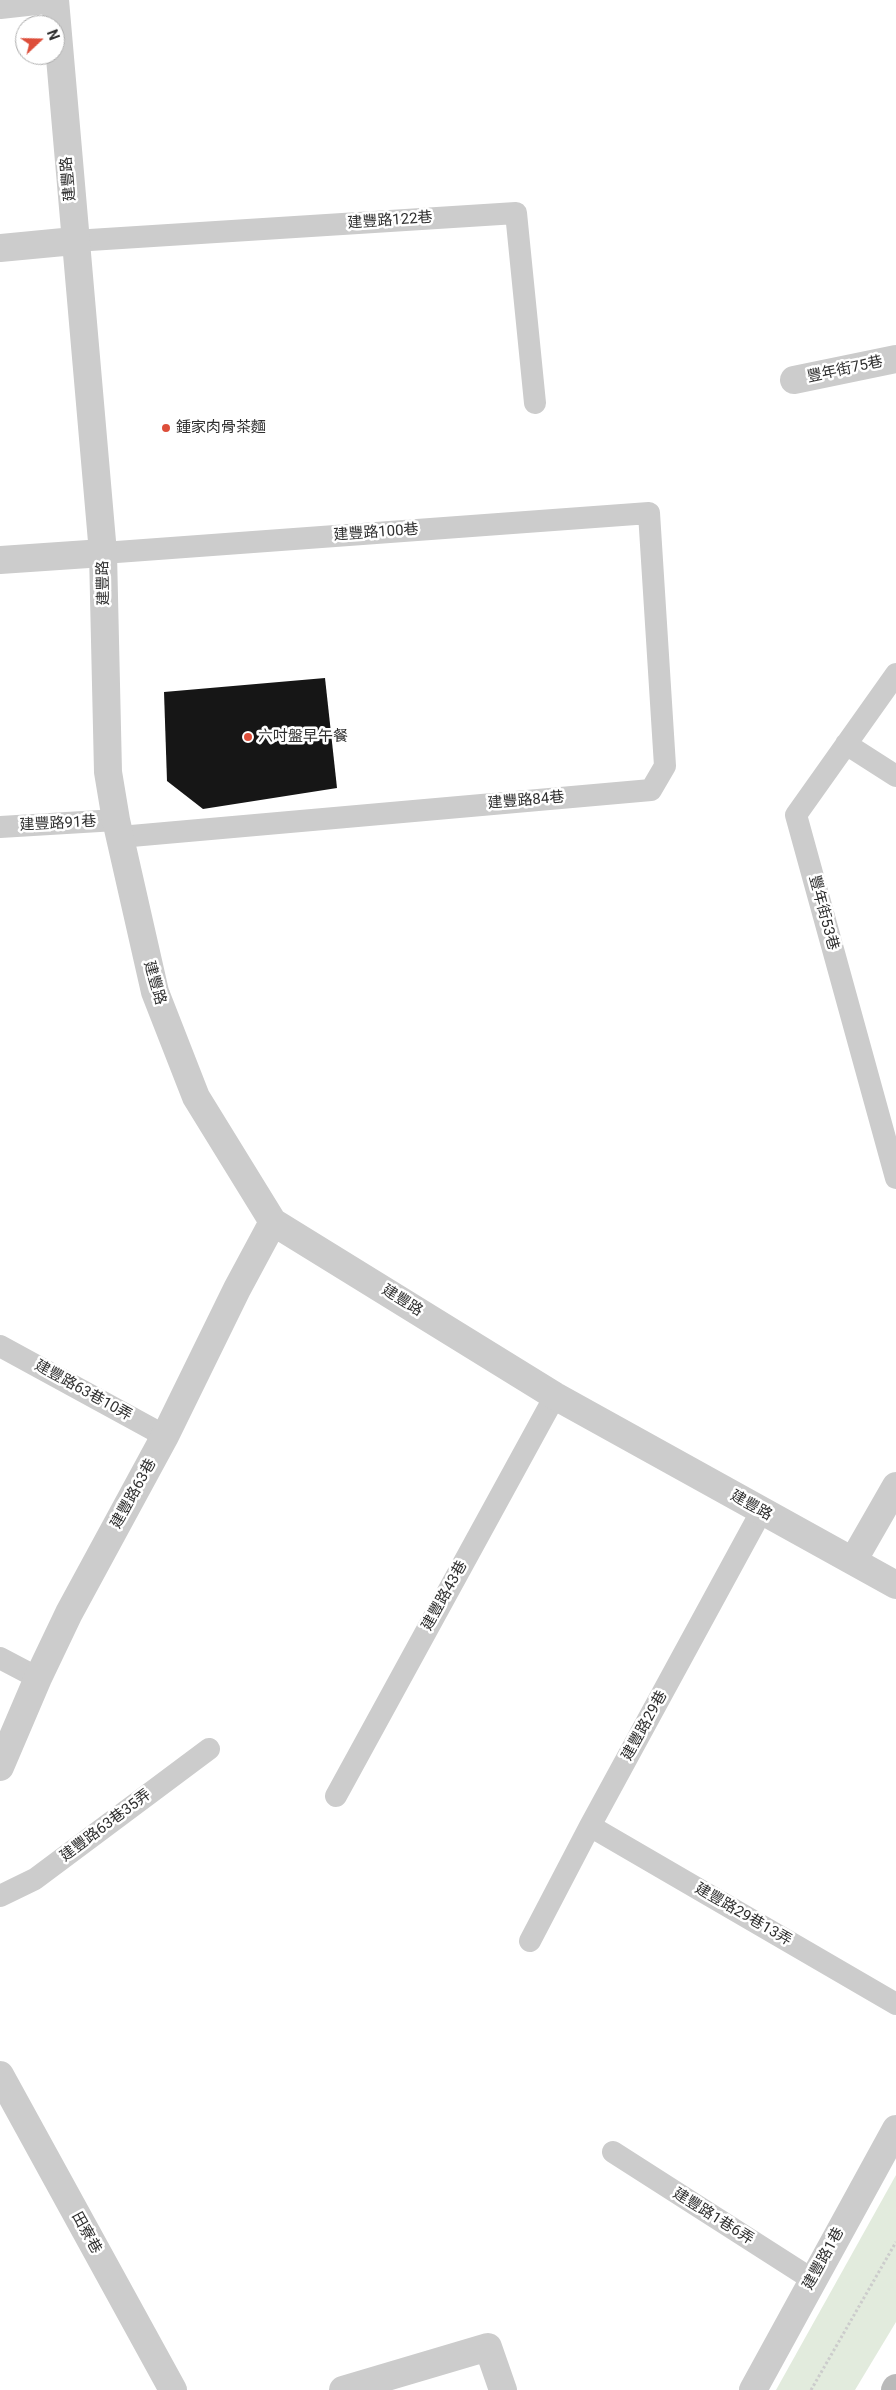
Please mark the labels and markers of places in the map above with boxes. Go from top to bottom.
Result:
place label: 鍾家肉骨茶麵 [176,419,266,437]
marker: 鍾家肉骨茶麵 [160,422,172,434]
place label: 六吋盤早午餐 [258,728,348,746]
marker: 六吋盤早午餐 [242,731,254,743]

